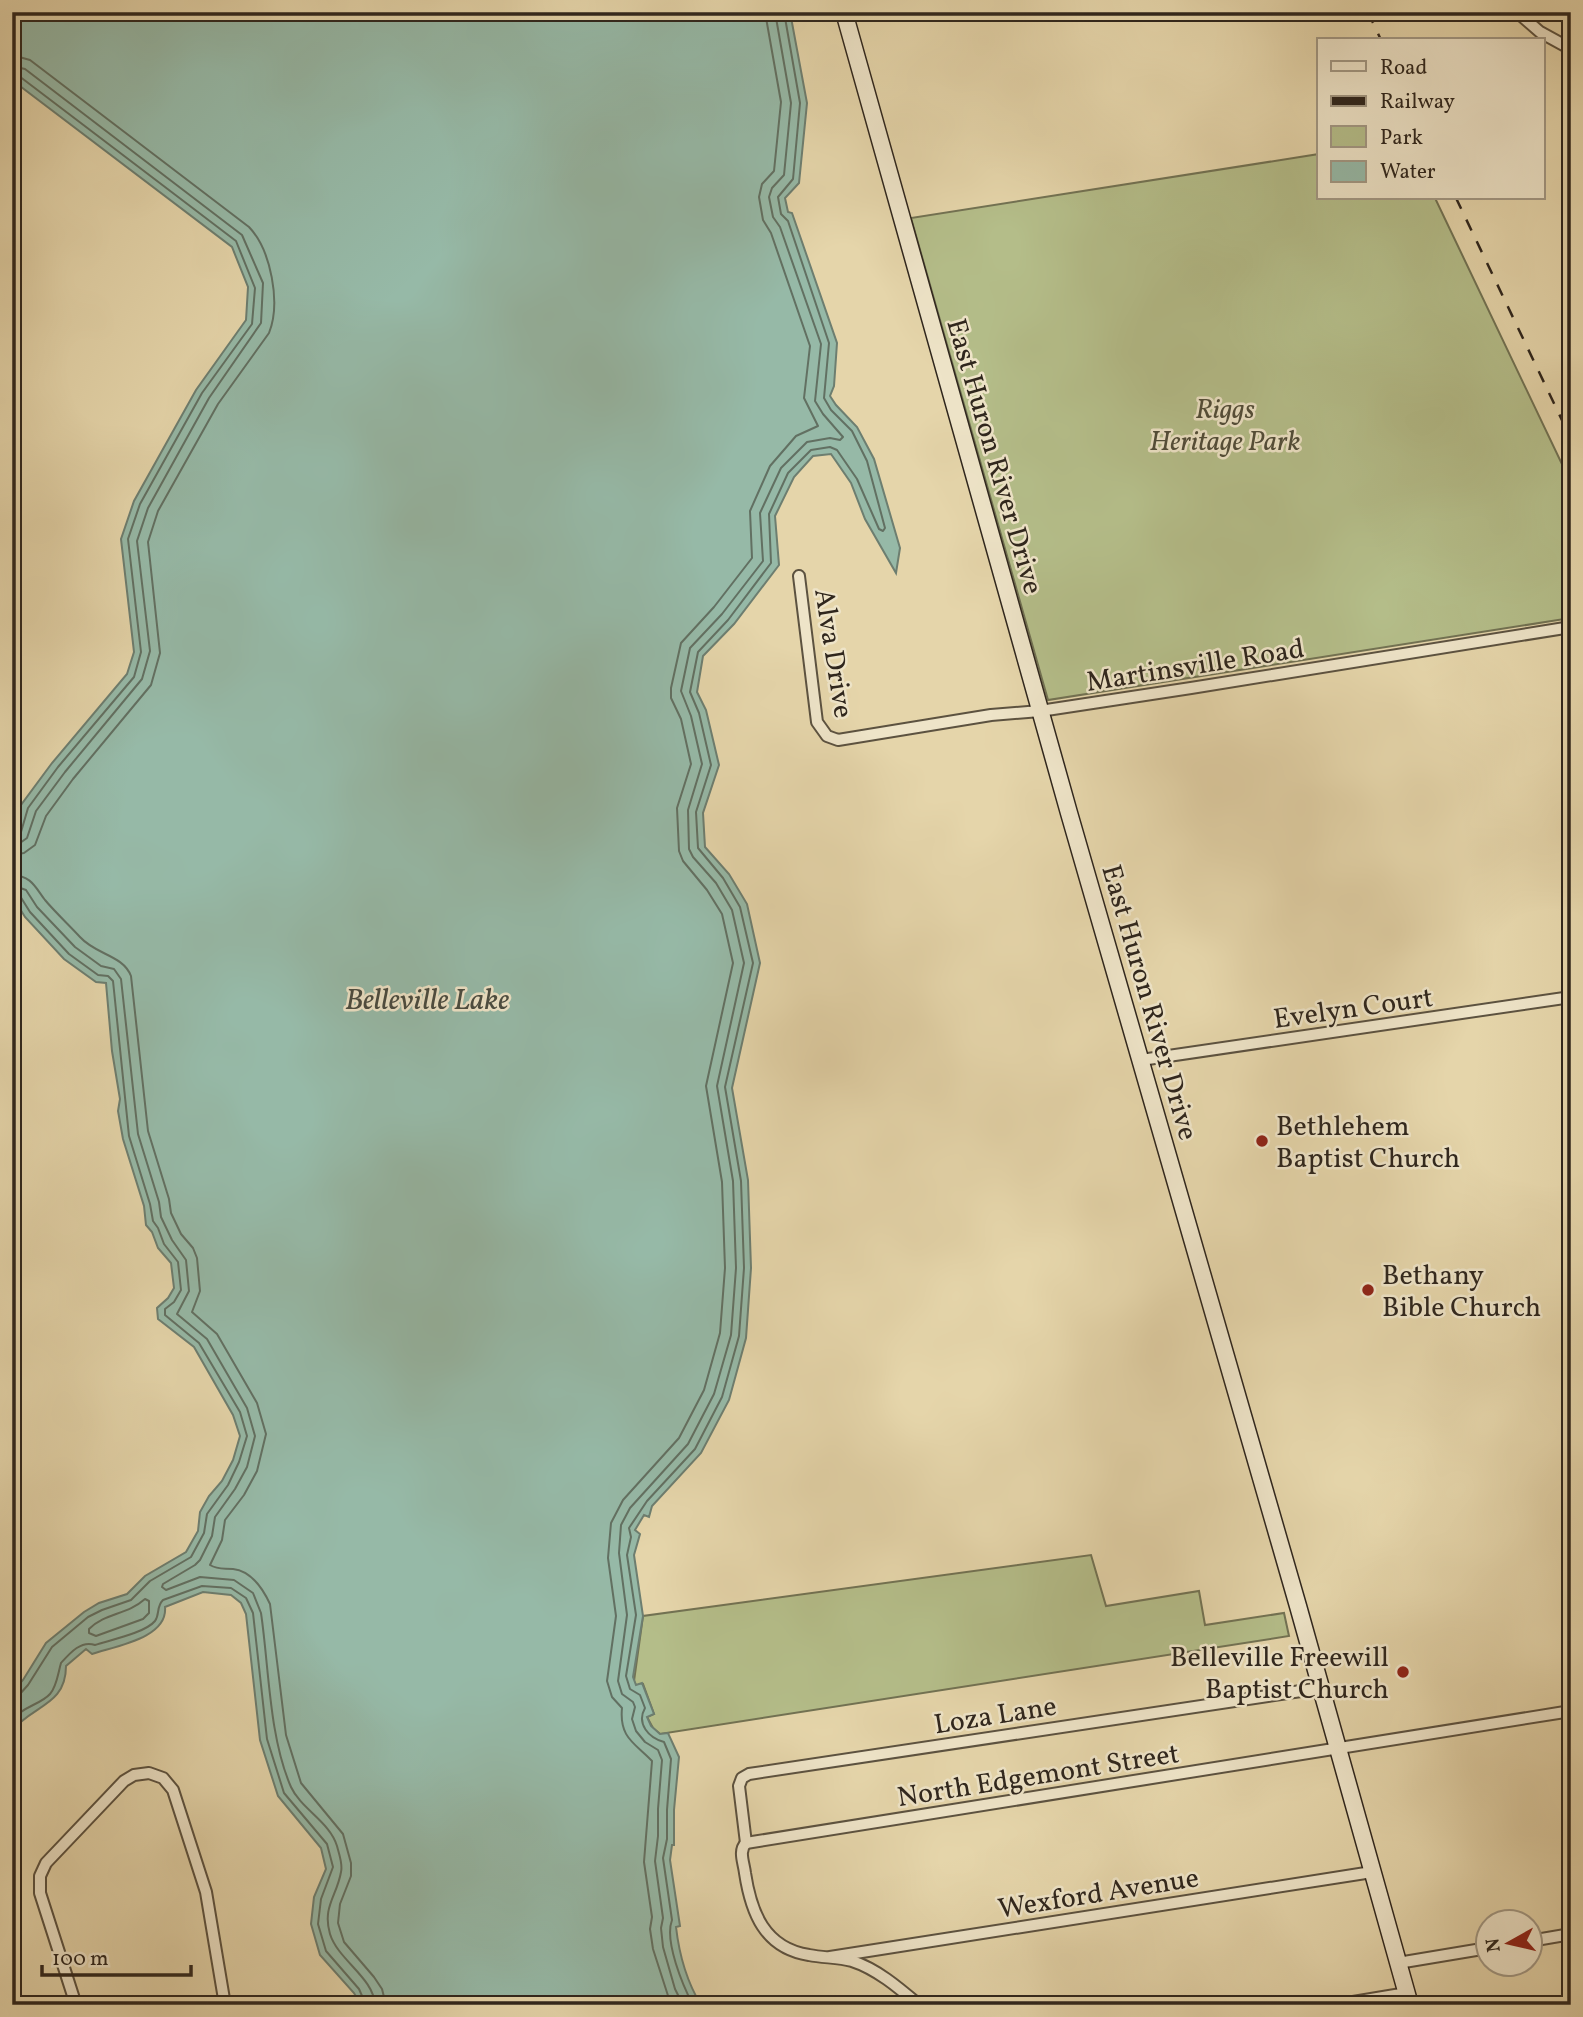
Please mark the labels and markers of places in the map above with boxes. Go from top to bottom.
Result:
place label: Bethlehem Baptist Church [1276,1108,1460,1179]
marker: Bethlehem Baptist Church [1254,1133,1270,1149]
place label: Bethany Bible Church [1382,1257,1541,1328]
marker: Bethany Bible Church [1360,1282,1376,1298]
place label: Belleville Freewill Baptist Church [1170,1639,1389,1710]
marker: Belleville Freewill Baptist Church [1395,1664,1411,1680]

